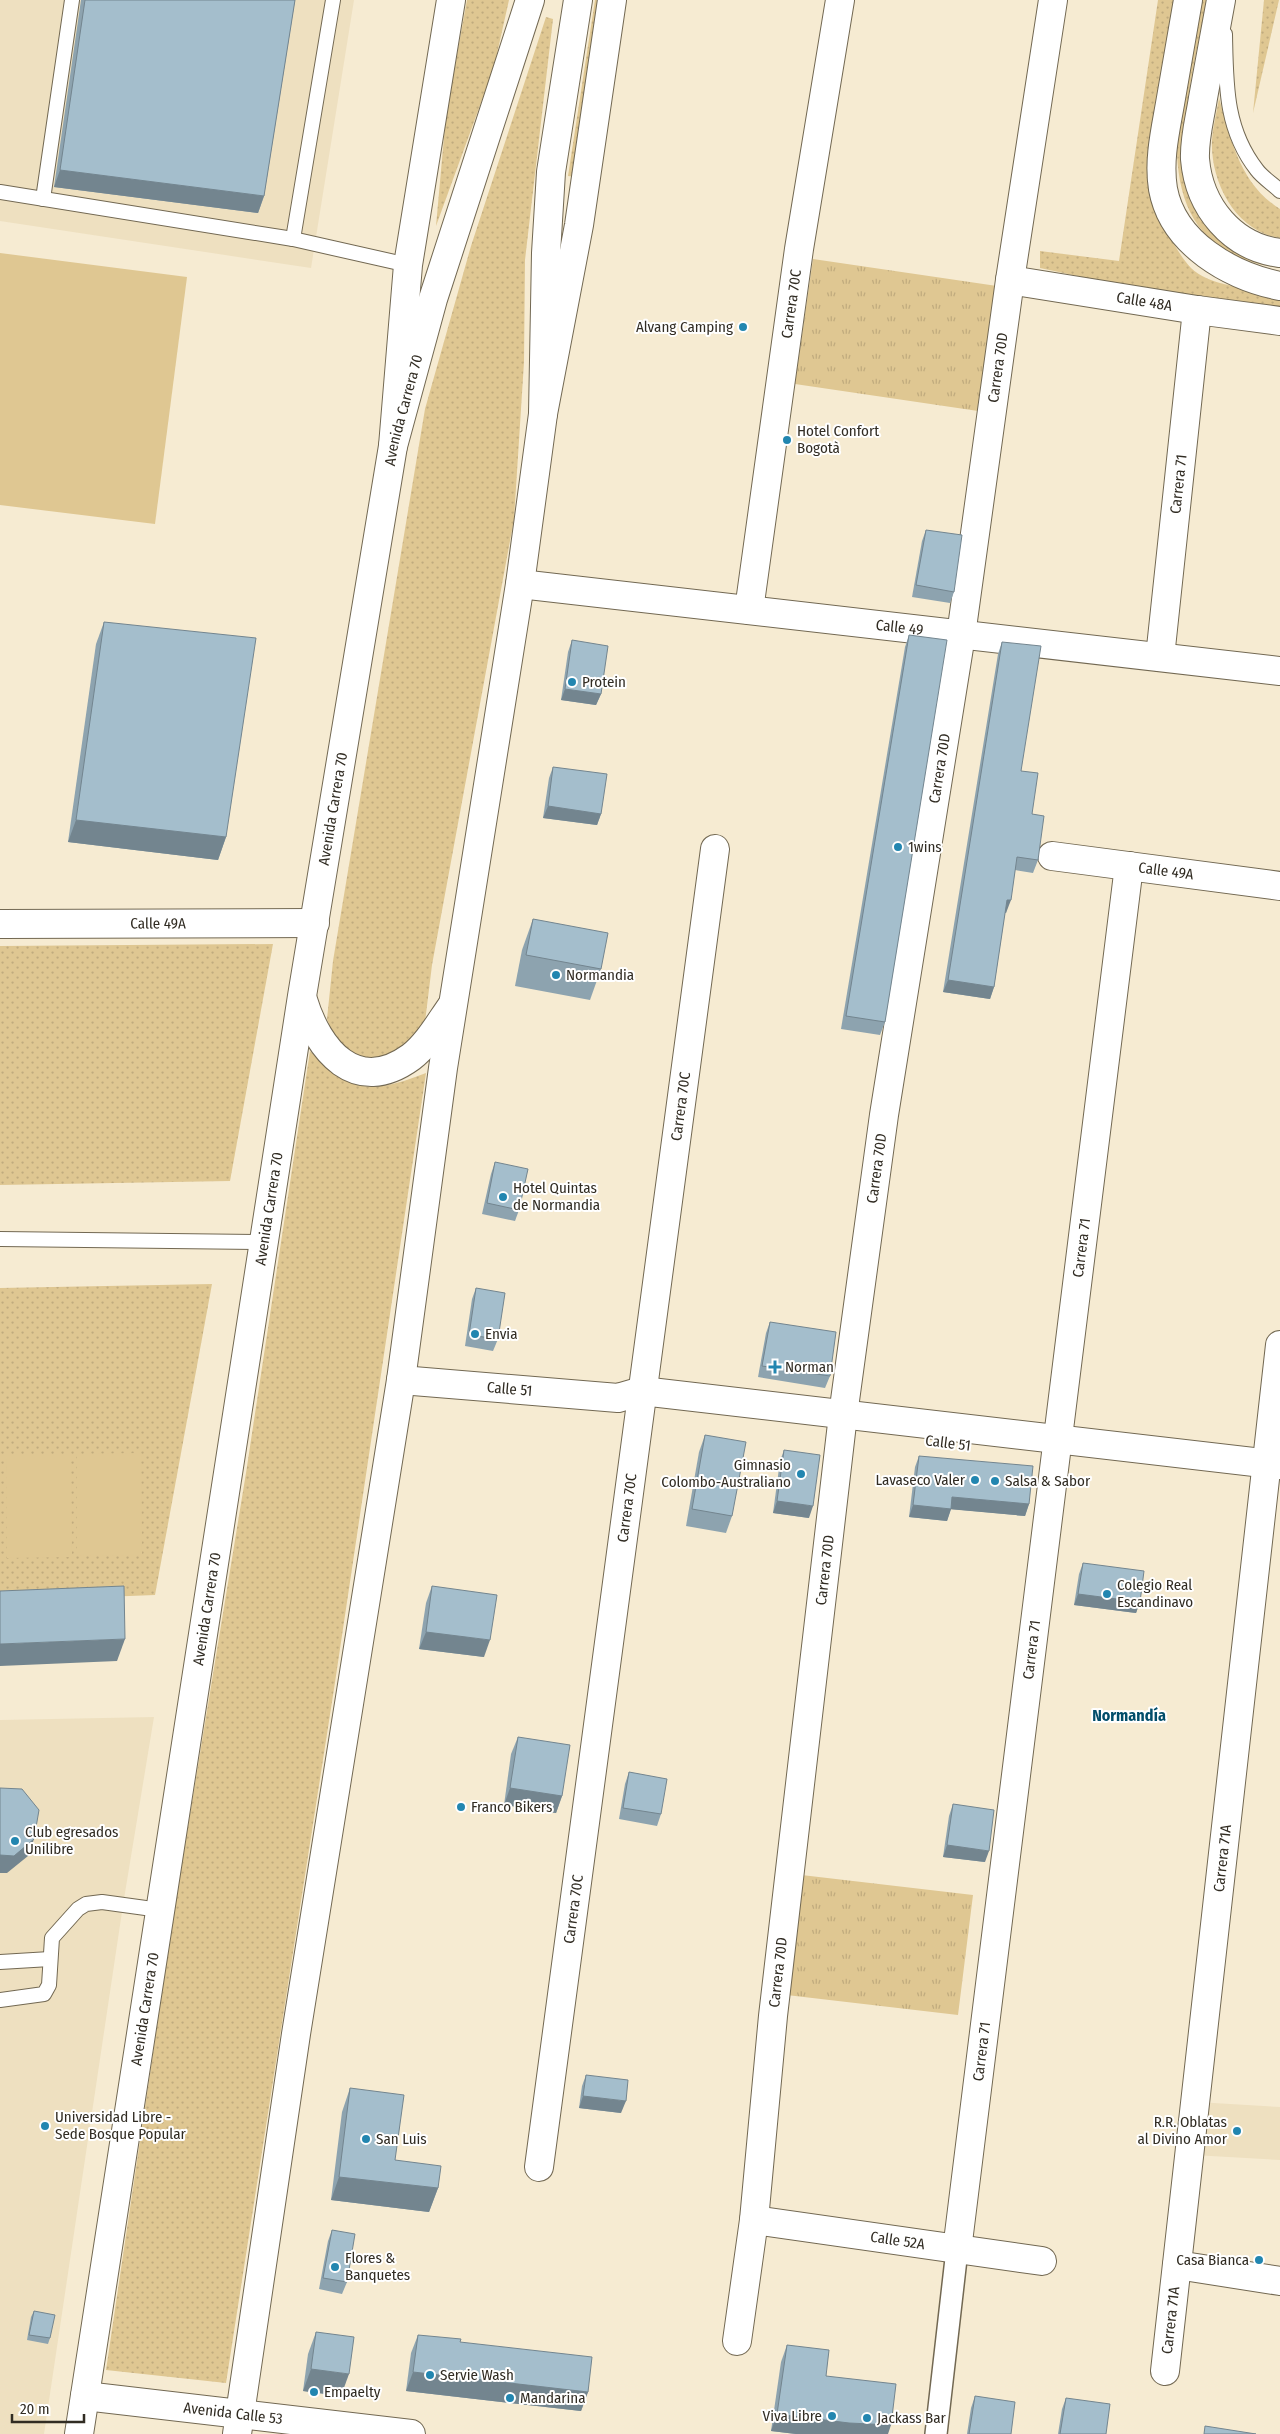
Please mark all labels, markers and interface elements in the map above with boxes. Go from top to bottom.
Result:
street label: Carrera 70C [778,268,805,340]
street label: Calle 48A [1115,288,1174,315]
place label: Alvang Camping [636,318,733,336]
marker: Alvang Camping [737,321,749,333]
street label: Carrera 70D [984,331,1012,404]
street label: Avenida Carrera 70 [381,352,426,467]
place label: Hotel Confort Bogotà [797,422,879,457]
marker: Hotel Confort Bogotà [781,434,793,446]
street label: Carrera 71 [1166,453,1191,515]
street label: Calle 49 [875,616,924,639]
place label: Protein [582,673,626,691]
marker: Protein [566,676,578,688]
street label: Carrera 70D [925,732,954,805]
street label: Avenida Carrera 70 [315,751,351,867]
place label: 1wins [908,838,942,856]
marker: 1wins [892,841,904,853]
street label: Calle 49A [1137,858,1195,884]
street label: Calle 49A [130,914,186,933]
place label: Normandia [566,966,634,984]
marker: Normandia [550,969,562,981]
street label: Carrera 70C [667,1070,694,1142]
street label: Carrera 70D [863,1132,890,1205]
street label: Avenida Carrera 70 [251,1151,287,1267]
place label: Hotel Quintas de Normandia [513,1179,600,1214]
marker: Hotel Quintas de Normandia [497,1191,509,1203]
street label: Carrera 71 [1069,1217,1094,1278]
place label: Envia [485,1325,518,1343]
marker: Envia [469,1328,481,1340]
place label: Norman [785,1358,834,1376]
marker: Norman [769,1361,781,1373]
street label: Calle 51 [486,1378,533,1400]
street label: Calle 51 [924,1431,972,1455]
place label: Gimnasio Colombo-Australiano [661,1456,791,1491]
marker: Gimnasio Colombo-Australiano [795,1468,807,1480]
place label: Lavaseco Valer [875,1471,966,1489]
street label: Carrera 70C [614,1472,641,1543]
place label: Salsa & Sabor [1005,1472,1091,1490]
marker: Lavaseco Valer [969,1474,981,1486]
marker: Salsa & Sabor [989,1475,1001,1487]
street label: Carrera 70D [812,1534,838,1606]
street label: Avenida Carrera 70 [189,1551,225,1667]
place label: Colegio Real Escandinavo [1117,1576,1193,1611]
marker: Colegio Real Escandinavo [1101,1588,1113,1600]
street label: Carrera 71 [1019,1619,1044,1680]
district label: Normandía [1092,1706,1166,1725]
place label: Franco Bikers [471,1798,552,1816]
marker: Franco Bikers [455,1801,467,1813]
place label: Club egresados Unilibre [25,1823,118,1858]
street label: Carrera 71A [1210,1823,1235,1893]
marker: Club egresados Unilibre [9,1835,21,1847]
street label: Carrera 70C [560,1873,587,1945]
street label: Carrera 70D [765,1936,791,2008]
street label: Avenida Carrera 70 [127,1951,163,2067]
street label: Carrera 71 [969,2021,994,2082]
place label: Universidad Libre - Sede Bosque Popular [55,2108,186,2143]
place label: R.R. Oblatas al Divino Amor [1137,2113,1228,2148]
marker: Universidad Libre - Sede Bosque Popular [39,2120,51,2132]
marker: R.R. Oblatas al Divino Amor [1231,2125,1243,2137]
place label: San Luis [376,2130,427,2148]
marker: San Luis [360,2133,372,2145]
street label: Calle 52A [869,2228,926,2253]
place label: Flores & Banquetes [345,2249,410,2284]
place label: Casa Bianca [1176,2251,1249,2269]
marker: Casa Bianca [1253,2254,1265,2266]
marker: Flores & Banquetes [329,2261,341,2273]
street label: Carrera 71A [1158,2286,1183,2355]
place label: Servie Wash [440,2366,514,2384]
marker: Servie Wash [424,2369,436,2381]
place label: Empaelty [324,2383,381,2401]
marker: Empaelty [308,2386,320,2398]
place label: Mandarina [520,2389,586,2407]
scale bar [12,2392,85,2424]
marker: Mandarina [504,2392,516,2404]
street label: Avenida Calle 53 [182,2399,284,2428]
text: 20 m [20,2400,50,2418]
place label: Viva Libre [763,2407,822,2425]
place label: Jackass Bar [877,2409,947,2427]
marker: Viva Libre [826,2410,838,2422]
marker: Jackass Bar [861,2412,873,2424]

